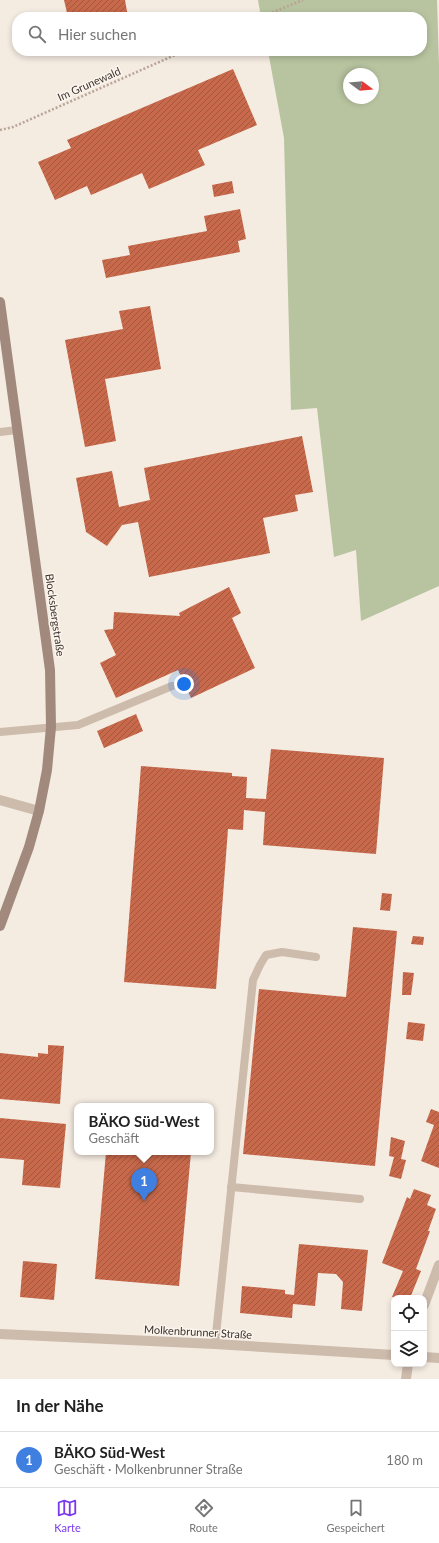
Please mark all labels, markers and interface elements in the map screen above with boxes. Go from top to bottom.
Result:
search box [12,12,427,56]
icon: search [26,23,48,45]
text: Hier suchen [58,25,137,43]
street label: Im Grunewald [55,64,122,103]
north arrow [343,68,379,104]
street label: Blocksbergstraße [43,573,68,657]
your location [174,674,194,694]
popup [74,1103,214,1155]
text: BÄKO Süd-West [88,1112,200,1130]
text: Geschäft [88,1130,139,1146]
pin: 1 [131,1168,157,1201]
map controls [391,1295,427,1367]
button: locate [391,1295,427,1331]
street label: Molkenbrunner Straße [144,1322,253,1341]
button: layers [391,1331,427,1367]
text: In der Nähe [16,1395,104,1416]
text: BÄKO Süd-West [54,1443,165,1461]
text: 1 [25,1452,33,1468]
text: 180 m [386,1452,423,1468]
text: Geschäft · Molkenbrunner Straße [54,1461,243,1477]
tab: Karte [54,1497,81,1534]
tab: Route [189,1497,218,1534]
tab: Gespeichert [326,1497,385,1534]

